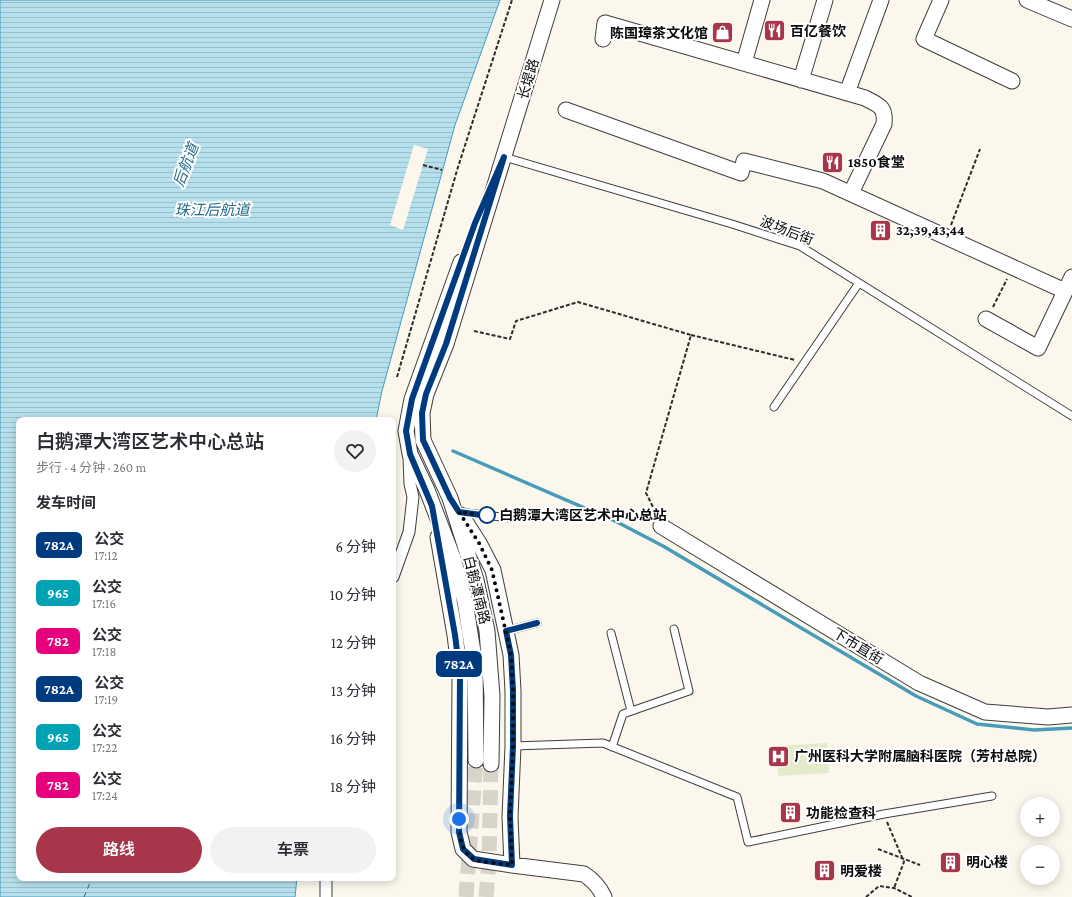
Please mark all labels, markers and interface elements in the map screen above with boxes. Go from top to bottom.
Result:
restaurant icon: 百亿餐饮 [762,18,788,44]
shop icon: 陈国璋茶文化馆 [710,20,736,46]
place label: 百亿餐饮 [790,23,847,39]
place label: 陈国璋茶文化馆 [610,25,708,41]
street label: 长堤路 [514,57,542,101]
water label: 后航道 [170,139,202,189]
restaurant icon: 1850食堂 [819,149,845,175]
place label: 1850食堂 [848,154,905,170]
water label: 珠江后航道 [174,202,251,218]
street label: 波场后街 [758,212,816,248]
building icon: 32,39,43,44 [868,217,894,243]
place label: 32,39,43,44 [896,222,965,239]
button: heart [334,430,376,472]
text: 白鹅潭大湾区艺术中心总站 [36,431,264,452]
text: 步行 · 4 分钟 · 260 m [36,460,146,475]
text: 发车时间 [36,495,96,511]
marker: 白鹅潭大湾区艺术中心总站 [478,506,496,524]
place label: 白鹅潭大湾区艺术中心总站 [499,507,667,523]
text: 公交 [94,531,124,547]
text: 782A [44,537,74,553]
text: 6 分钟 [336,539,376,555]
text: 17:12 [94,548,118,563]
street label: 白鹅潭南路 [461,554,493,626]
text: 公交 [92,579,122,595]
text: 965 [47,585,69,601]
text: 10 分钟 [330,587,376,603]
text: 17:16 [92,596,116,611]
street label: 下市直街 [830,625,886,667]
text: 公交 [92,627,122,643]
text: 782 [47,633,69,649]
text: 12 分钟 [331,635,376,651]
text: 17:18 [92,644,116,659]
line badge: 782A [431,651,487,677]
text: 782A [444,656,474,672]
text: 公交 [94,675,124,691]
text: 782A [44,681,74,697]
text: 13 分钟 [331,683,376,699]
text: 17:19 [94,692,118,707]
text: 公交 [92,723,122,739]
text: 965 [47,729,69,745]
text: 16 分钟 [331,731,376,747]
text: 17:22 [92,740,117,755]
hospital icon: 广州医科大学附属脑科医院（芳村总院） [766,743,792,769]
place label: 广州医科大学附属脑科医院（芳村总院） [794,748,1046,764]
text: 公交 [92,771,122,787]
text: 782 [47,777,69,793]
text: 18 分钟 [330,779,376,795]
text: 17:24 [92,788,118,803]
map controls [1020,797,1060,885]
button: + [1020,797,1060,837]
building icon: 功能检查科 [778,800,804,826]
place label: 功能检查科 [806,805,876,821]
your location [449,809,469,829]
button: 路线 [36,827,202,873]
button: 车票 [210,827,376,873]
button: − [1020,845,1060,885]
building icon: 明心楼 [937,849,963,875]
place label: 明心楼 [966,854,1008,870]
building icon: 明爱楼 [812,858,838,884]
place label: 明爱楼 [840,863,882,879]

